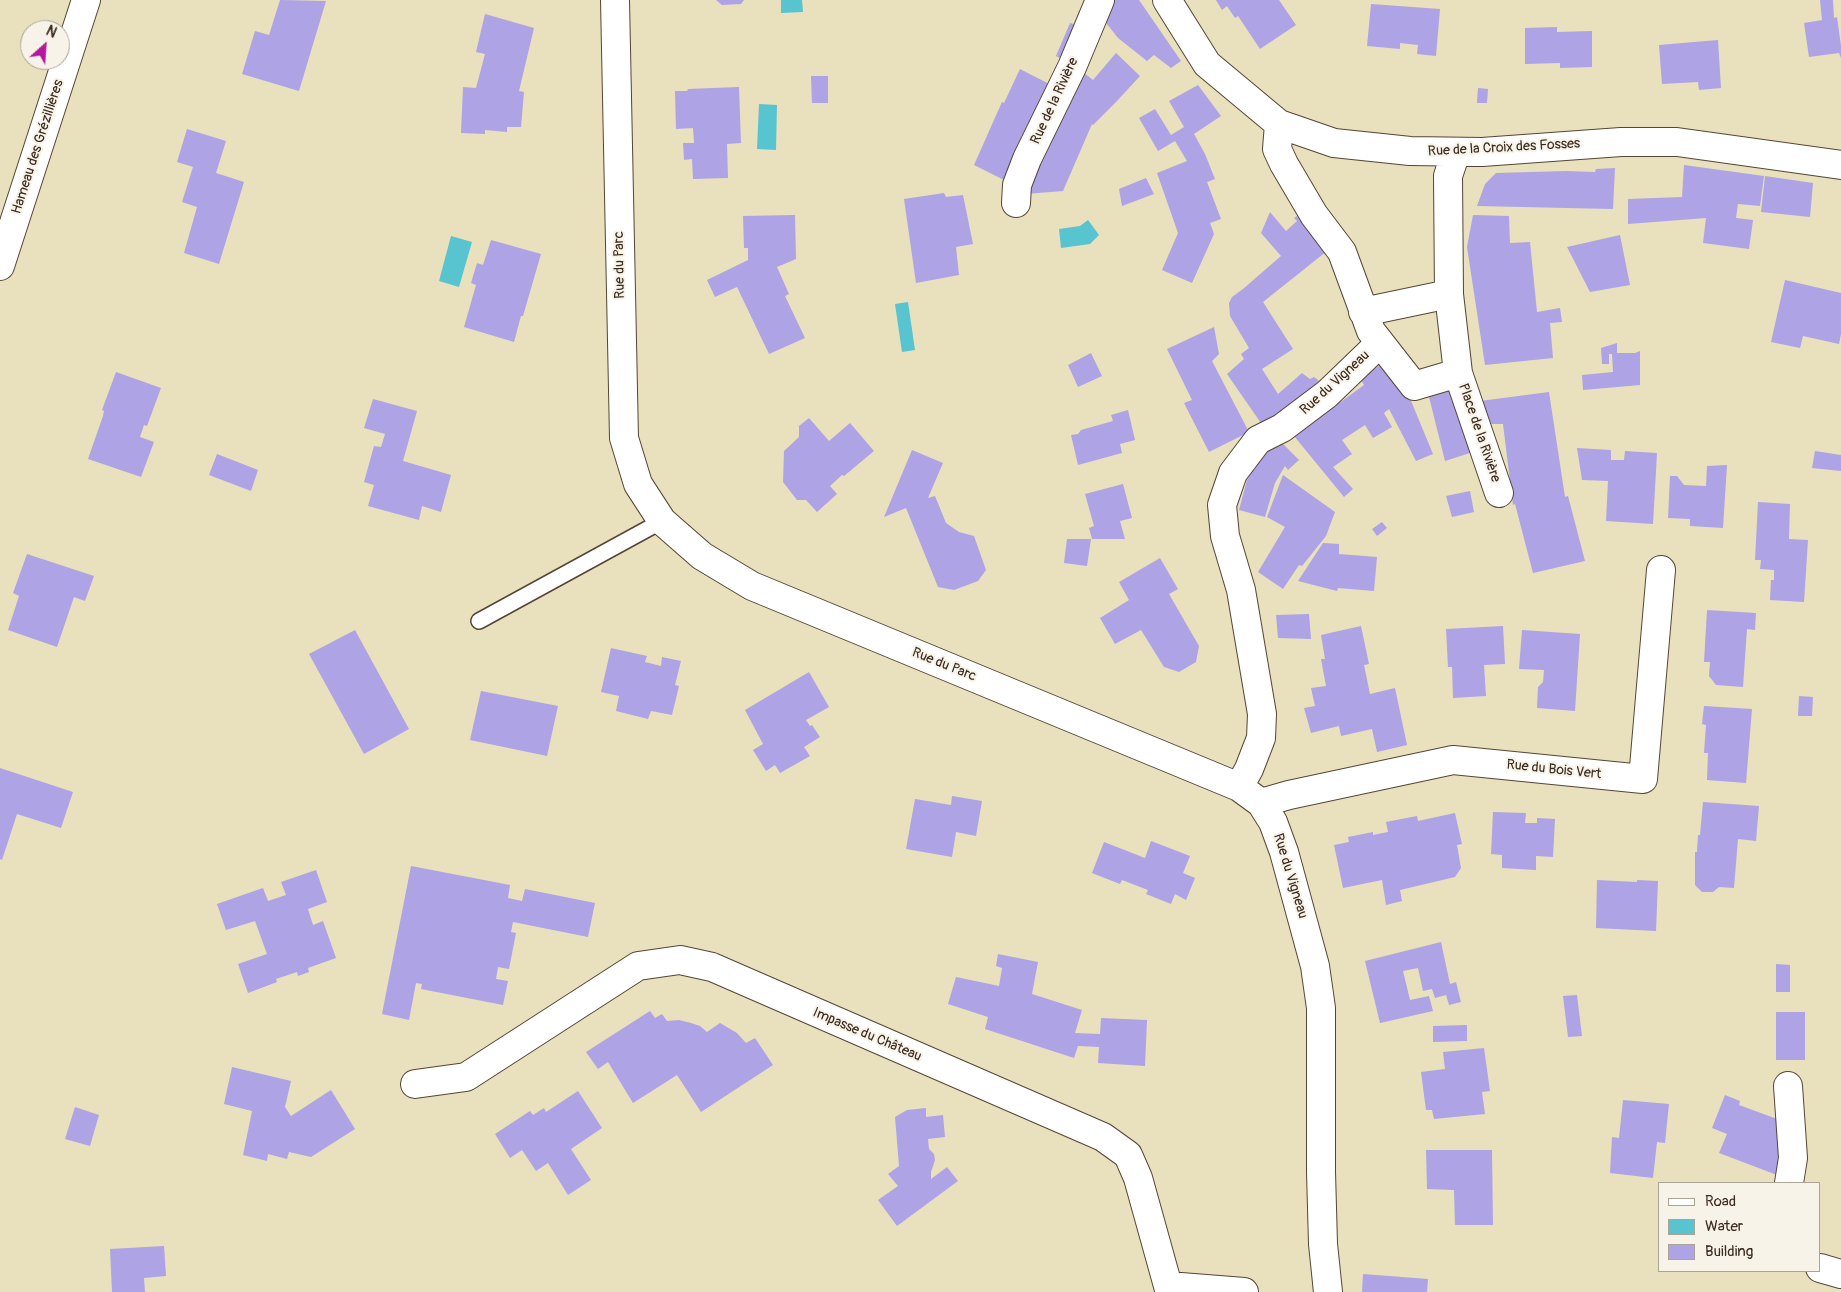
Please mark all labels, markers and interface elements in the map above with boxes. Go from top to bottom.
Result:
north arrow [20,20,70,70]
text: N [43,22,59,42]
street label: Rue de la Rivière [1028,55,1082,147]
street label: Hameau des Grézillières [8,78,68,216]
street label: Rue de la Croix des Fosses [1427,136,1581,160]
street label: Rue du Parc [611,231,629,299]
street label: Rue du Vigneau [1297,347,1373,419]
street label: Place de la Rivière [1454,381,1504,485]
street label: Rue du Parc [909,645,979,685]
street label: Rue du Bois Vert [1506,757,1602,783]
street label: Rue du Vigneau [1269,831,1311,921]
street label: Impasse du Château [810,1005,924,1065]
legend [1658,1182,1821,1272]
text: Road [1705,1192,1736,1211]
text: Water [1705,1217,1743,1236]
text: Building [1705,1242,1753,1261]

